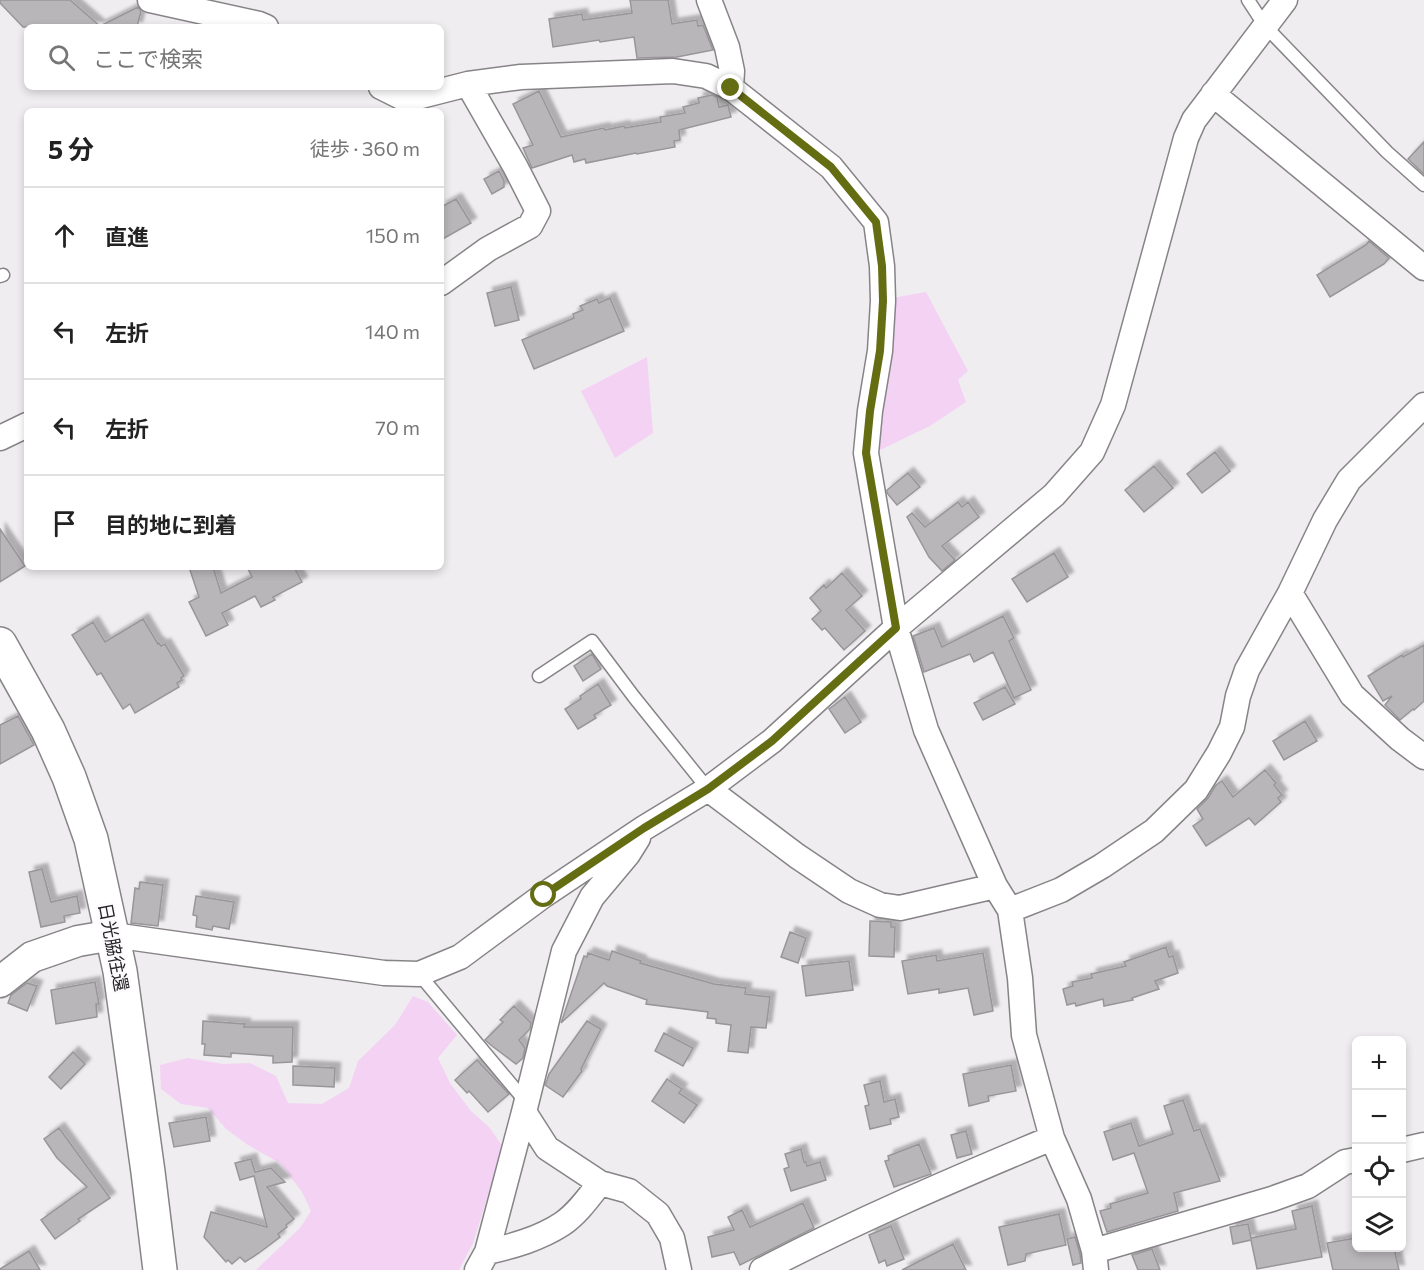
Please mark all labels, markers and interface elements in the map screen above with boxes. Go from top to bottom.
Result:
search box [24,24,444,90]
icon: search [45,41,78,74]
text: ここで検索 [93,45,203,72]
route end [717,74,743,100]
text: 5 分 [48,133,94,164]
text: 徒歩 · 360 m [310,136,420,160]
icon: ahead [48,219,81,252]
text: 直進 [105,223,149,250]
text: 150 m [366,223,420,247]
icon: left [48,315,81,348]
text: 左折 [105,319,149,346]
text: 140 m [365,319,420,343]
icon: left [48,411,81,444]
text: 左折 [105,415,149,442]
text: 70 m [375,415,420,439]
icon: arrive [48,507,81,540]
text: 目的地に到着 [105,511,237,538]
route start [530,881,556,907]
street label: 日光脇往還 [95,901,133,993]
map controls [1352,1036,1406,1252]
button: + [1352,1036,1406,1090]
button: − [1352,1090,1406,1144]
button: locate [1352,1144,1406,1198]
button: layers [1352,1198,1406,1252]

